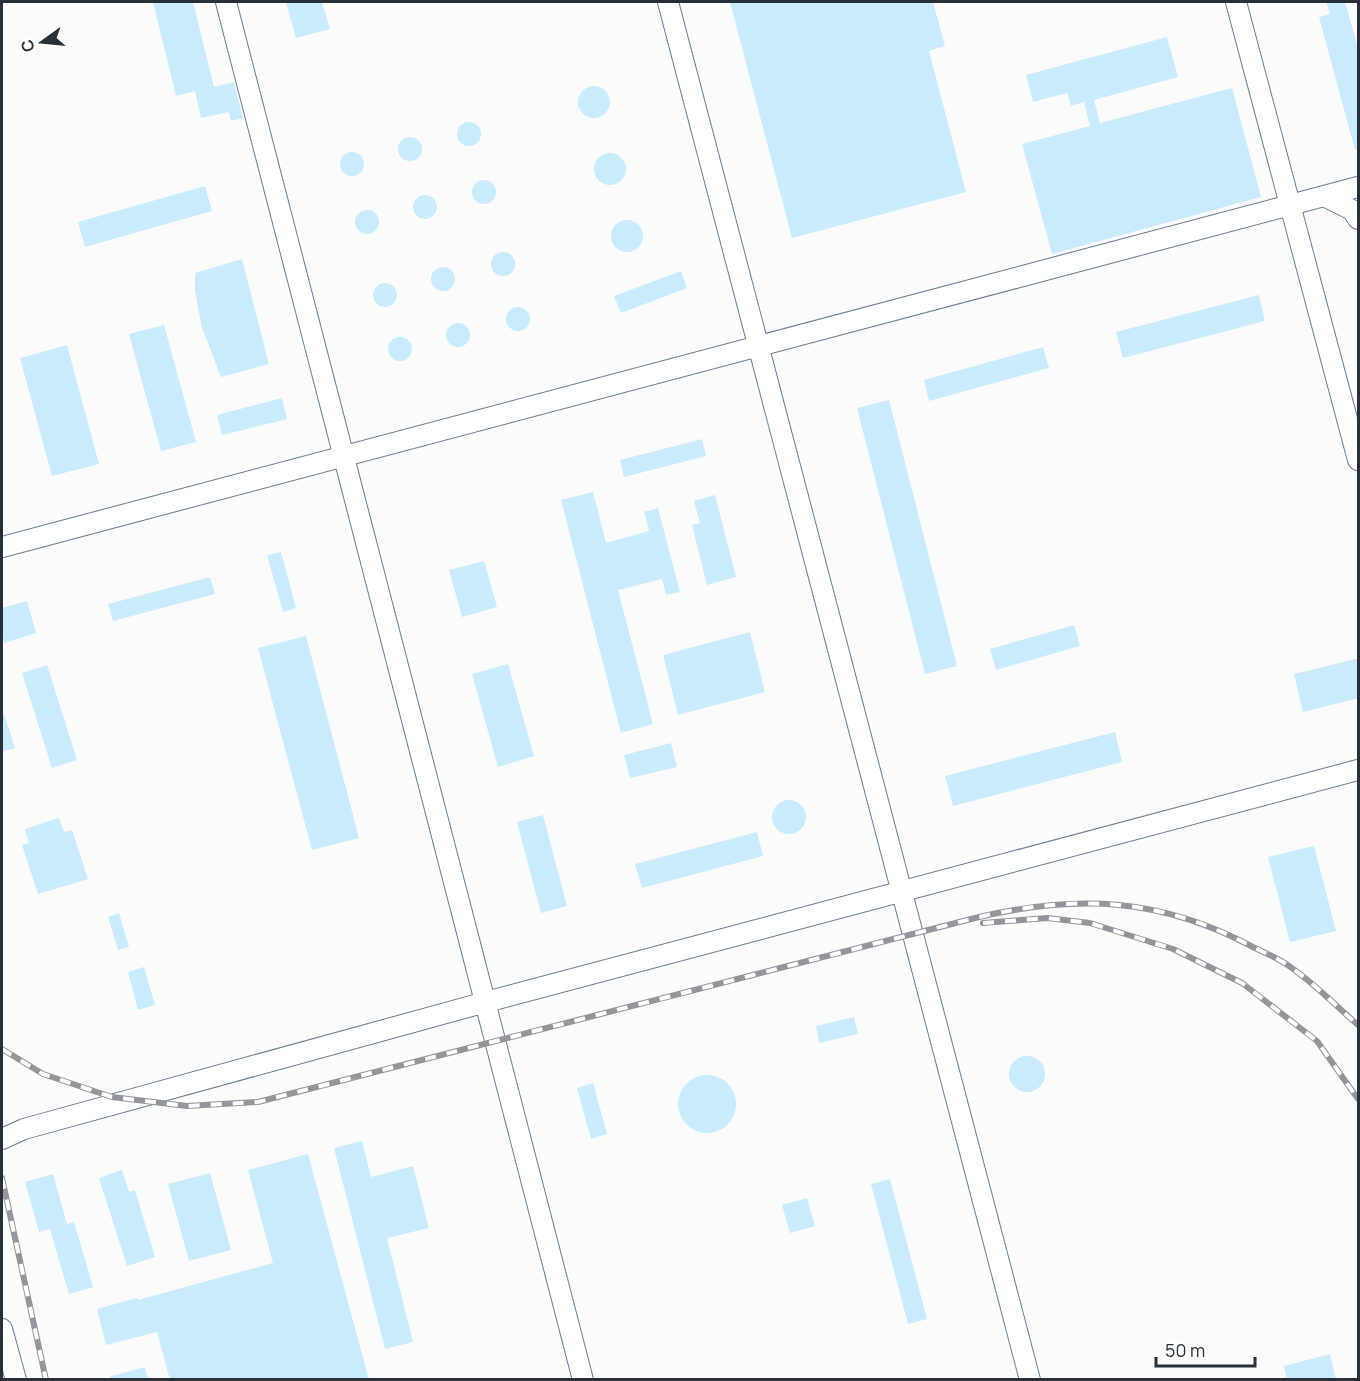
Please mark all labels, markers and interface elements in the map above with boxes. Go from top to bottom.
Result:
north arrow [12,12,72,72]
text: С [15,37,40,54]
scale bar [1156,1330,1255,1368]
text: 50 m [1165,1338,1205,1362]

